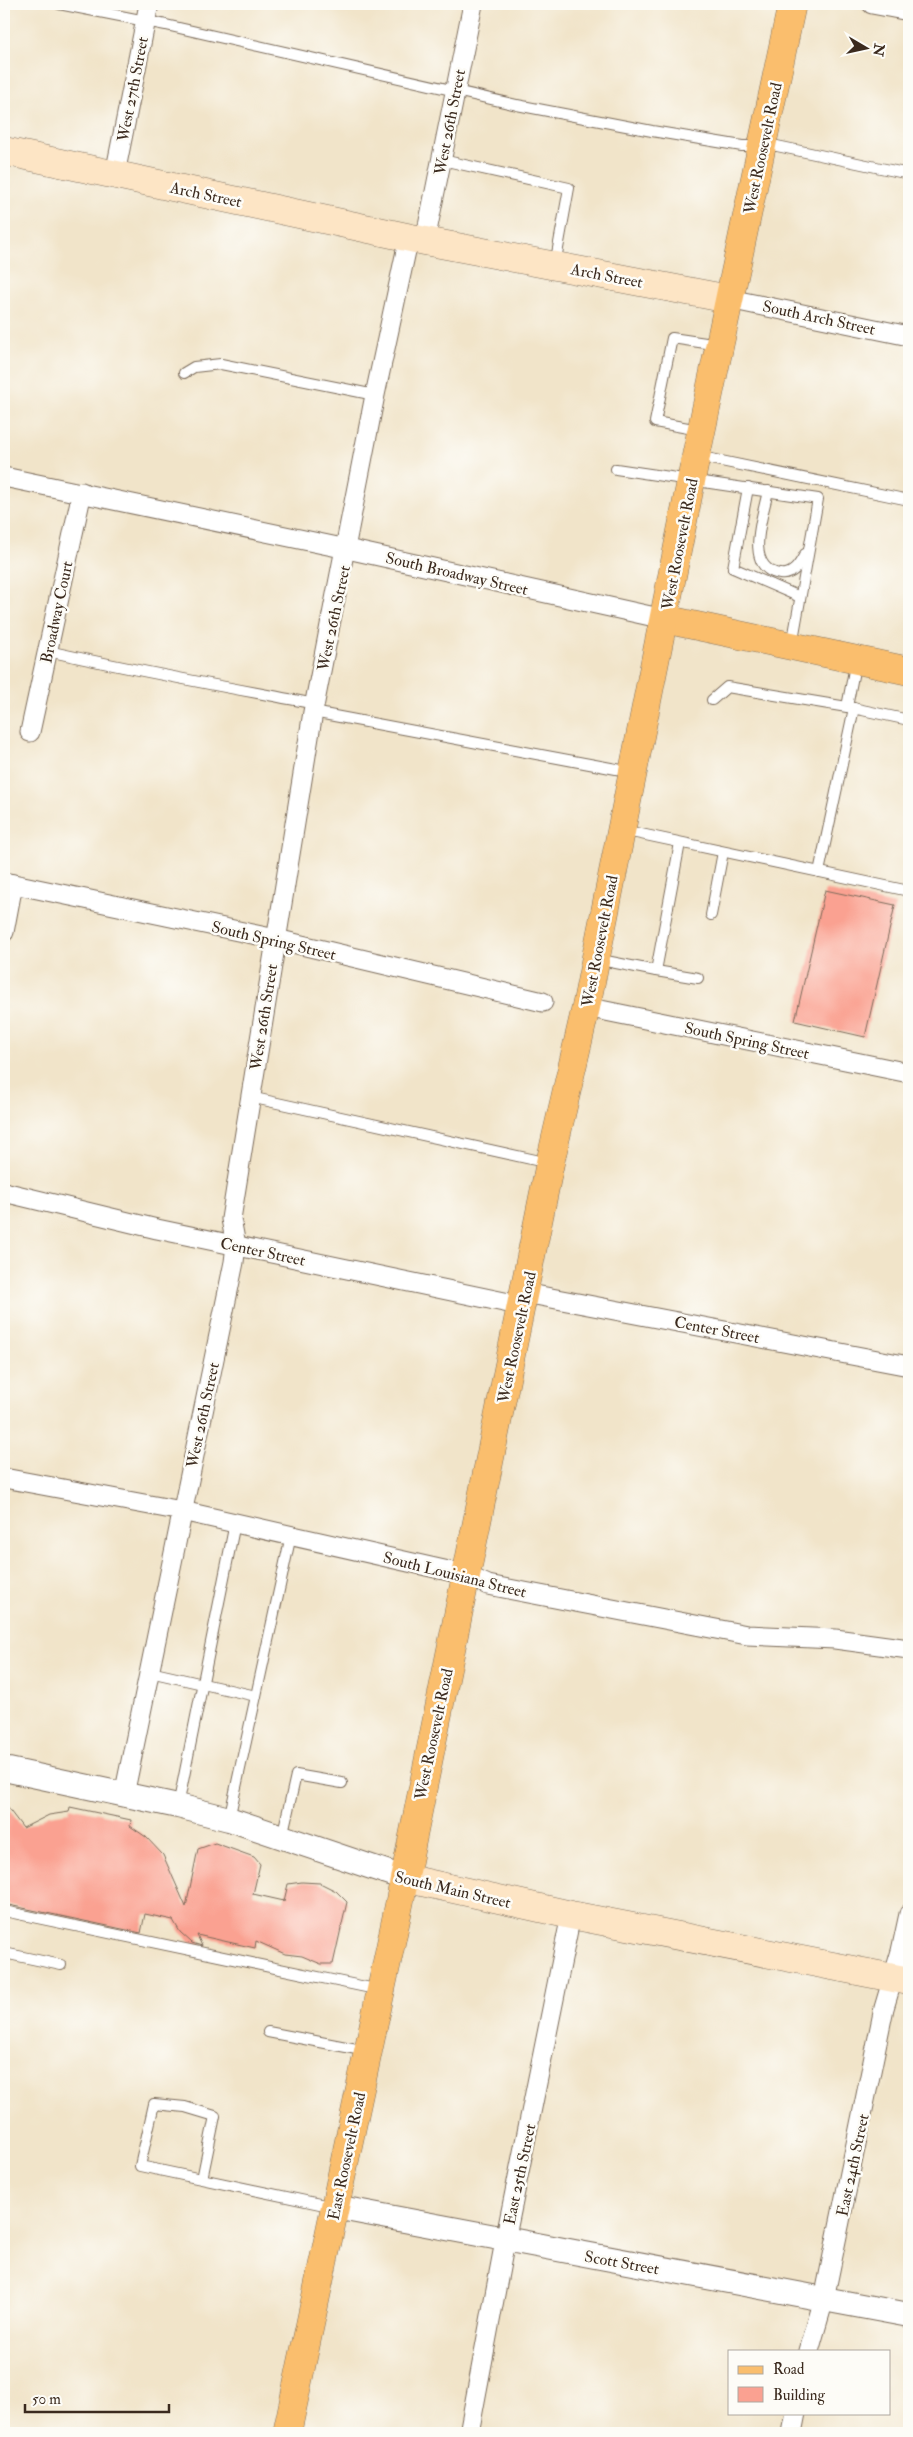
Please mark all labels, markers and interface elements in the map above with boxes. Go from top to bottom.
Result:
north arrow [840,22,890,72]
street label: West 27th Street [113,35,153,144]
text: N [869,41,888,58]
street label: West 26th Street [430,68,470,178]
street label: West Roosevelt Road [739,81,787,217]
street label: Arch Street [167,177,243,212]
street label: Arch Street [568,259,644,293]
street label: South Arch Street [761,296,877,340]
street label: West Roosevelt Road [657,476,703,613]
street label: South Broadway Street [384,548,530,600]
street label: Broadway Court [36,559,78,665]
street label: West 26th Street [313,564,355,674]
street label: West Roosevelt Road [577,873,623,1010]
street label: South Spring Street [209,917,338,966]
street label: West 26th Street [246,963,282,1073]
street label: South Spring Street [682,1018,811,1065]
street label: Center Street [218,1233,307,1271]
street label: West Roosevelt Road [493,1270,541,1406]
street label: Center Street [673,1312,761,1348]
street label: West 26th Street [182,1361,224,1471]
street label: South Louisiana Street [381,1548,528,1602]
street label: West Roosevelt Road [410,1667,458,1803]
street label: South Main Street [393,1867,513,1913]
street label: East Roosevelt Road [324,2090,370,2222]
street label: East 24th Street [832,2112,874,2218]
street label: East 25th Street [500,2122,540,2227]
street label: Scott Street [583,2247,661,2279]
legend [728,2350,890,2414]
text: Road [773,2360,805,2379]
scale bar [25,2382,169,2414]
text: Building [773,2386,825,2405]
text: 50 m [32,2390,61,2409]

